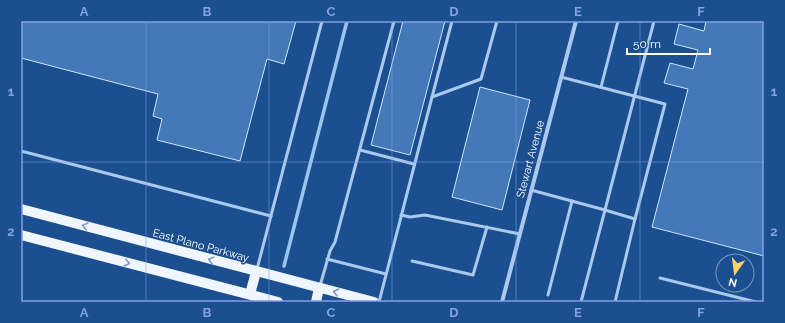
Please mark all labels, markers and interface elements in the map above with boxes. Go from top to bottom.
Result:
text: A [80,4,89,19]
text: B [203,4,212,19]
text: C [327,4,336,19]
text: D [449,4,459,19]
text: E [574,4,582,19]
text: F [697,4,705,19]
scale bar [627,30,710,56]
text: 50 m [633,37,661,51]
text: 1 [8,84,15,99]
text: 1 [771,84,778,99]
street label: Stewart Avenue [514,118,547,199]
one-way arrow [82,223,88,231]
text: 2 [7,224,15,239]
text: 2 [770,224,778,239]
street label: East Plano Parkway [151,226,250,265]
north arrow [715,253,755,293]
one-way arrow [207,256,214,265]
one-way arrow [123,258,130,266]
text: N [727,275,738,290]
one-way arrow [333,289,340,297]
text: A [80,305,89,320]
text: B [203,305,212,320]
text: C [327,305,336,320]
text: D [449,305,459,320]
text: E [574,305,582,320]
text: F [697,305,705,320]

